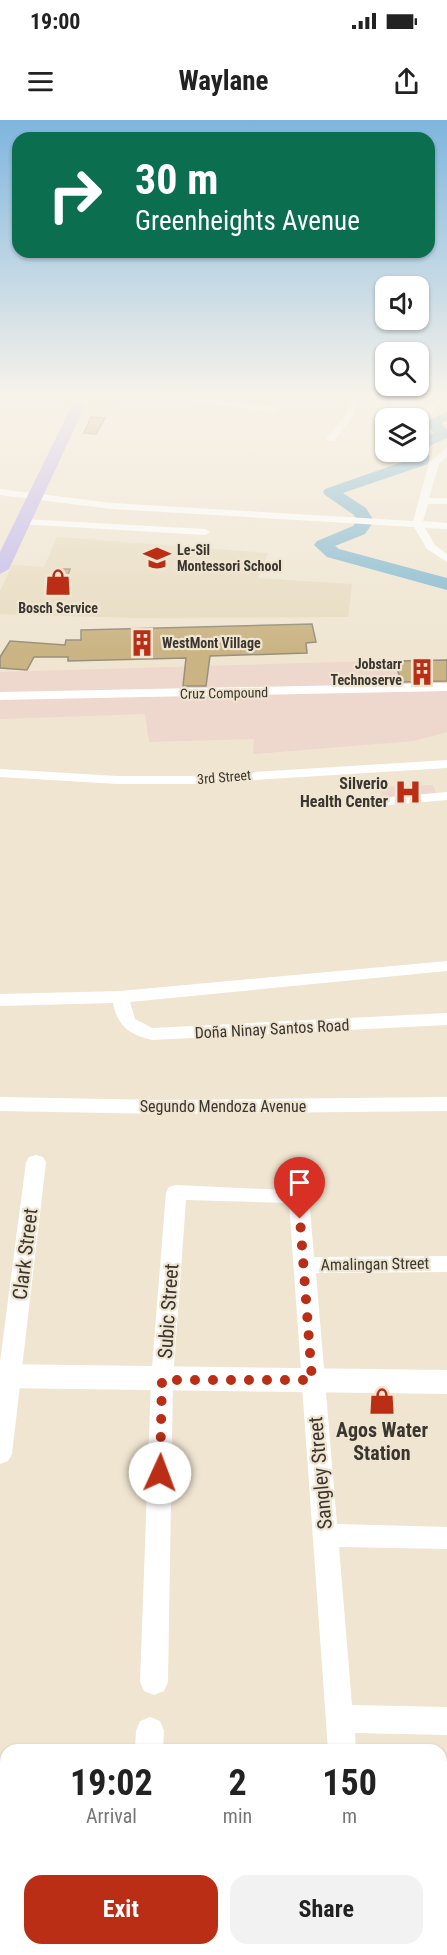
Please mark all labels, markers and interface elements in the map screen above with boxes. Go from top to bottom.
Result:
text: 19:00 [30,9,81,34]
icon: menu [24,65,57,98]
text: Waylane [178,65,269,97]
icon: share [390,65,423,98]
text: 30 m [135,155,218,204]
icon: right [36,156,114,234]
text: Greenheights Avenue [135,205,360,237]
map controls [375,276,429,462]
button: sound [375,276,429,330]
button: search [375,342,429,396]
button: layers [375,408,429,462]
place label: Le-Sil Montessori School [177,542,282,574]
school or university icon: Le-Sil Montessori School [142,543,172,573]
shop icon: Bosch Service [43,567,73,597]
place label: Bosch Service [18,600,98,616]
building icon: WestMont Village [127,628,157,658]
place label: WestMont Village [162,635,261,651]
place label: Jobstarr Technoserve [330,656,402,688]
building icon: Jobstarr Technoserve [407,657,437,687]
street label: Cruz Compound [180,684,268,702]
street label: 3rd Street [196,767,252,787]
place label: Silverio Health Center [300,774,388,811]
hospital icon: Silverio Health Center [393,777,423,807]
street label: Doña Ninay Santos Road [194,1015,350,1043]
street label: Segundo Mendoza Avenue [140,1097,306,1116]
pin [274,1157,325,1219]
icon: arrive [283,1166,316,1199]
street label: Clark Street [7,1207,43,1301]
street label: Amalingan Street [321,1254,430,1274]
street label: Subic Street [153,1263,183,1359]
shop icon: Agos Water Station [367,1386,397,1416]
street label: Sangley Street [303,1416,337,1530]
place label: Agos Water Station [336,1418,428,1465]
position arrow [128,1441,192,1505]
text: 19:02 [70,1762,153,1804]
text: 2 [228,1762,247,1804]
text: 150 [322,1762,377,1804]
text: Arrival [86,1804,137,1828]
text: min [223,1804,252,1828]
text: m [342,1804,357,1828]
button: Exit [24,1875,218,1944]
button: Share [230,1875,423,1944]

